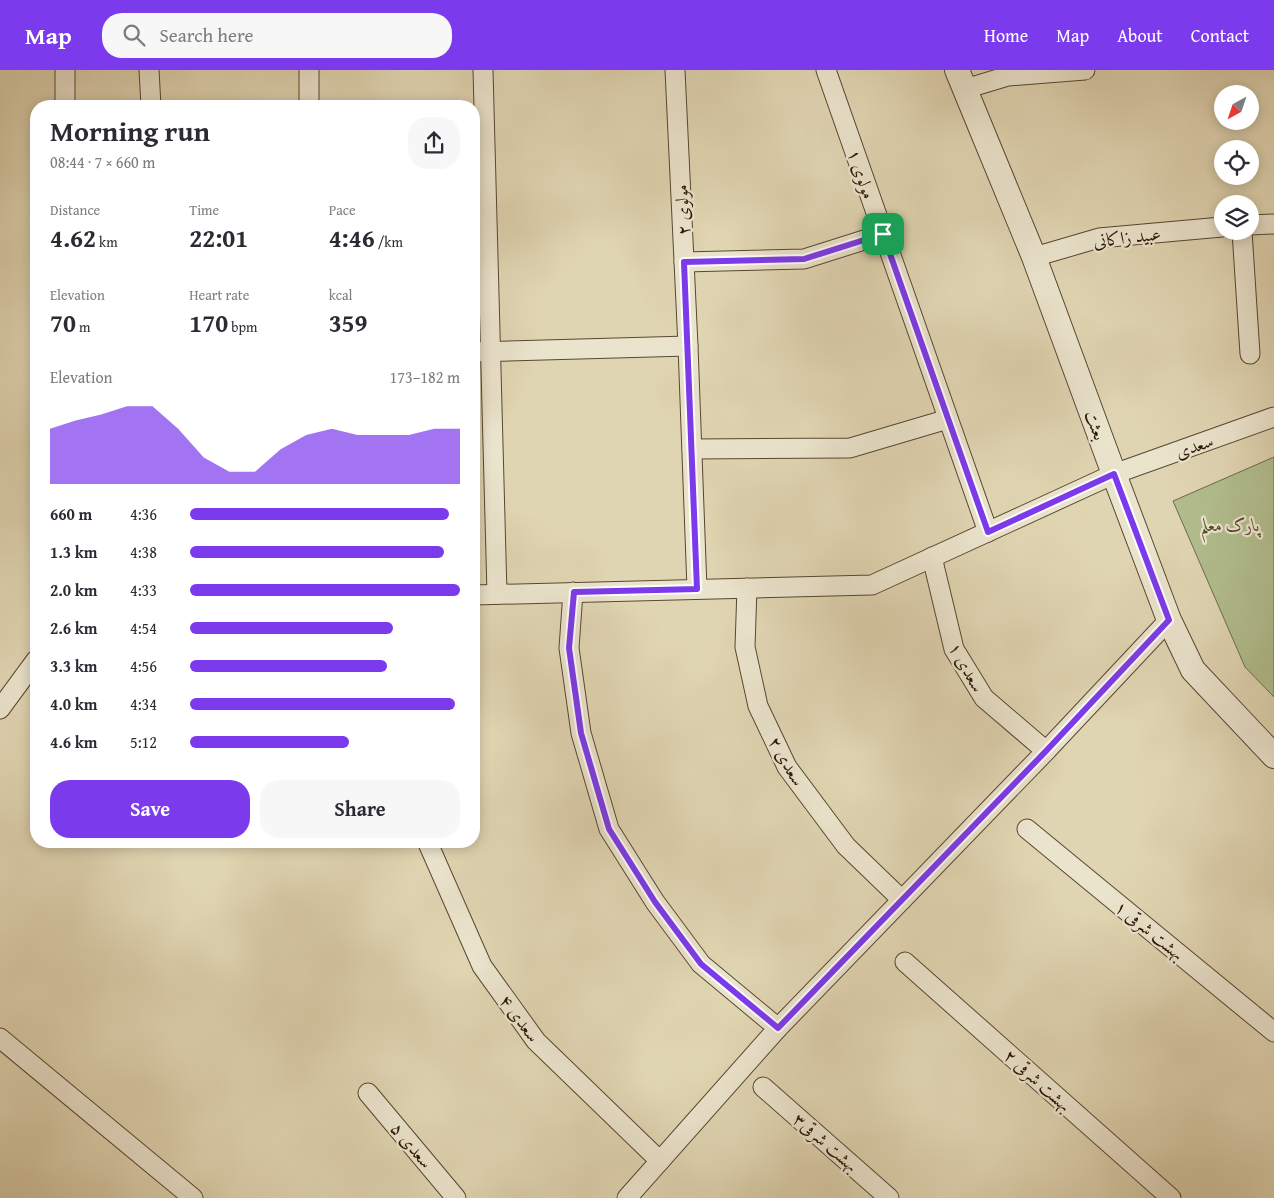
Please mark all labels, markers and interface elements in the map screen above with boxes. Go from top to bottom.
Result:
search box [102,13,452,58]
text: Map [25,18,72,53]
icon: search [120,21,148,49]
text: Search here [160,21,253,49]
text: Home [984,22,1028,49]
text: Map [1056,22,1089,49]
text: About [1117,22,1163,49]
text: Contact [1191,22,1249,49]
north arrow [1214,85,1259,130]
map controls [1214,85,1259,240]
text: Morning run [50,110,210,151]
button: share [408,117,460,169]
button: locate [1214,140,1259,185]
street label: مولوی ۱ [841,146,883,202]
text: 08:44 · 7 × 660 m [50,150,155,174]
street label: مولوی ۲ [667,184,697,236]
button: layers [1214,195,1259,240]
text: Distance [50,200,100,220]
text: Time [189,200,219,220]
text: Pace [329,200,356,220]
pin [862,213,904,255]
street label: عبید زاکانی [1092,219,1162,255]
text: 4.62 [50,220,96,256]
text: 22:01 [189,220,248,256]
text: 4:46 [329,220,375,256]
icon: arrive [869,220,897,248]
text: km [96,232,118,252]
text: /km [375,232,403,252]
text: Elevation [50,285,105,305]
text: Heart rate [189,285,249,305]
text: kcal [329,285,353,305]
text: 70 [50,305,76,341]
text: 170 [189,305,228,341]
text: 359 [329,305,368,341]
text: m [76,317,90,337]
text: bpm [228,317,258,337]
text: Elevation [50,365,113,389]
text: 173–182 m [390,365,460,389]
street label: بعثت [1078,406,1114,444]
street label: سعدی [1171,427,1217,465]
text: 660 m [50,502,92,526]
text: 4:36 [130,502,157,526]
park label: پارک معلم [1200,511,1261,543]
text: 1.3 km [50,540,97,564]
text: 4:38 [130,540,157,564]
text: 2.0 km [50,578,97,602]
text: 4:33 [130,578,157,602]
text: 2.6 km [50,616,97,640]
text: 4:54 [130,616,157,640]
street label: سعدی ۱ [942,637,992,697]
text: 3.3 km [50,654,97,678]
text: 4:56 [130,654,157,678]
text: 4.0 km [50,692,97,716]
text: 4:34 [130,692,157,716]
text: 4.6 km [50,730,97,754]
text: 5:12 [130,730,157,754]
street label: سعدی ۲ [762,731,812,791]
button: Save [50,780,250,838]
button: Share [260,780,460,838]
street label: بهشت شرقی ۱ [1109,893,1191,967]
street label: سعدی ۴ [493,988,547,1048]
street label: بهشت شرقی ۲ [998,1042,1078,1118]
street label: بهشت شرقی۳ [787,1106,865,1178]
street label: سعدی ۵ [384,1116,440,1174]

